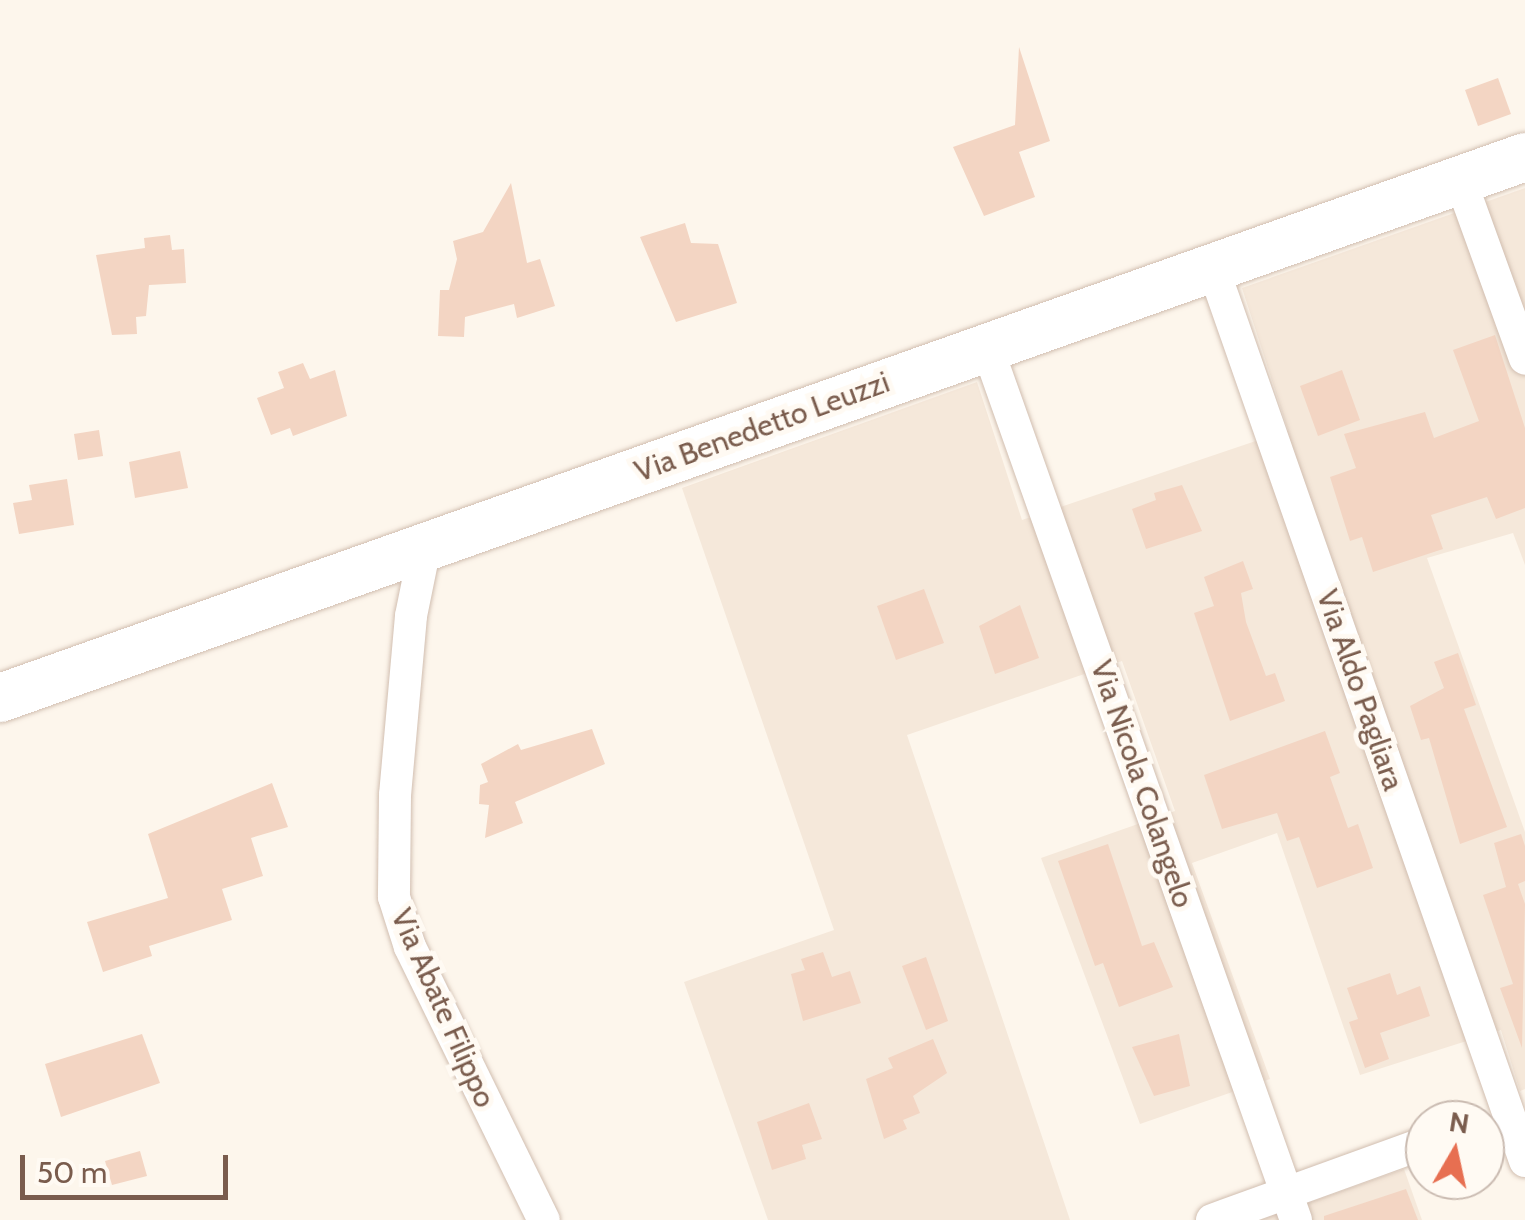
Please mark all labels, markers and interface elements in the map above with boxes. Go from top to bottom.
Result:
street label: Via Benedetto Leuzzi [630,364,894,490]
street label: Via Aldo Pagliara [1309,585,1411,795]
street label: Via Nicola Colangelo [1083,656,1201,912]
street label: Via Abate Filippo [383,903,503,1113]
north arrow [1405,1100,1505,1200]
text: N [1447,1104,1472,1141]
scale bar [25,1135,232,1197]
text: 50 m [37,1154,107,1191]

